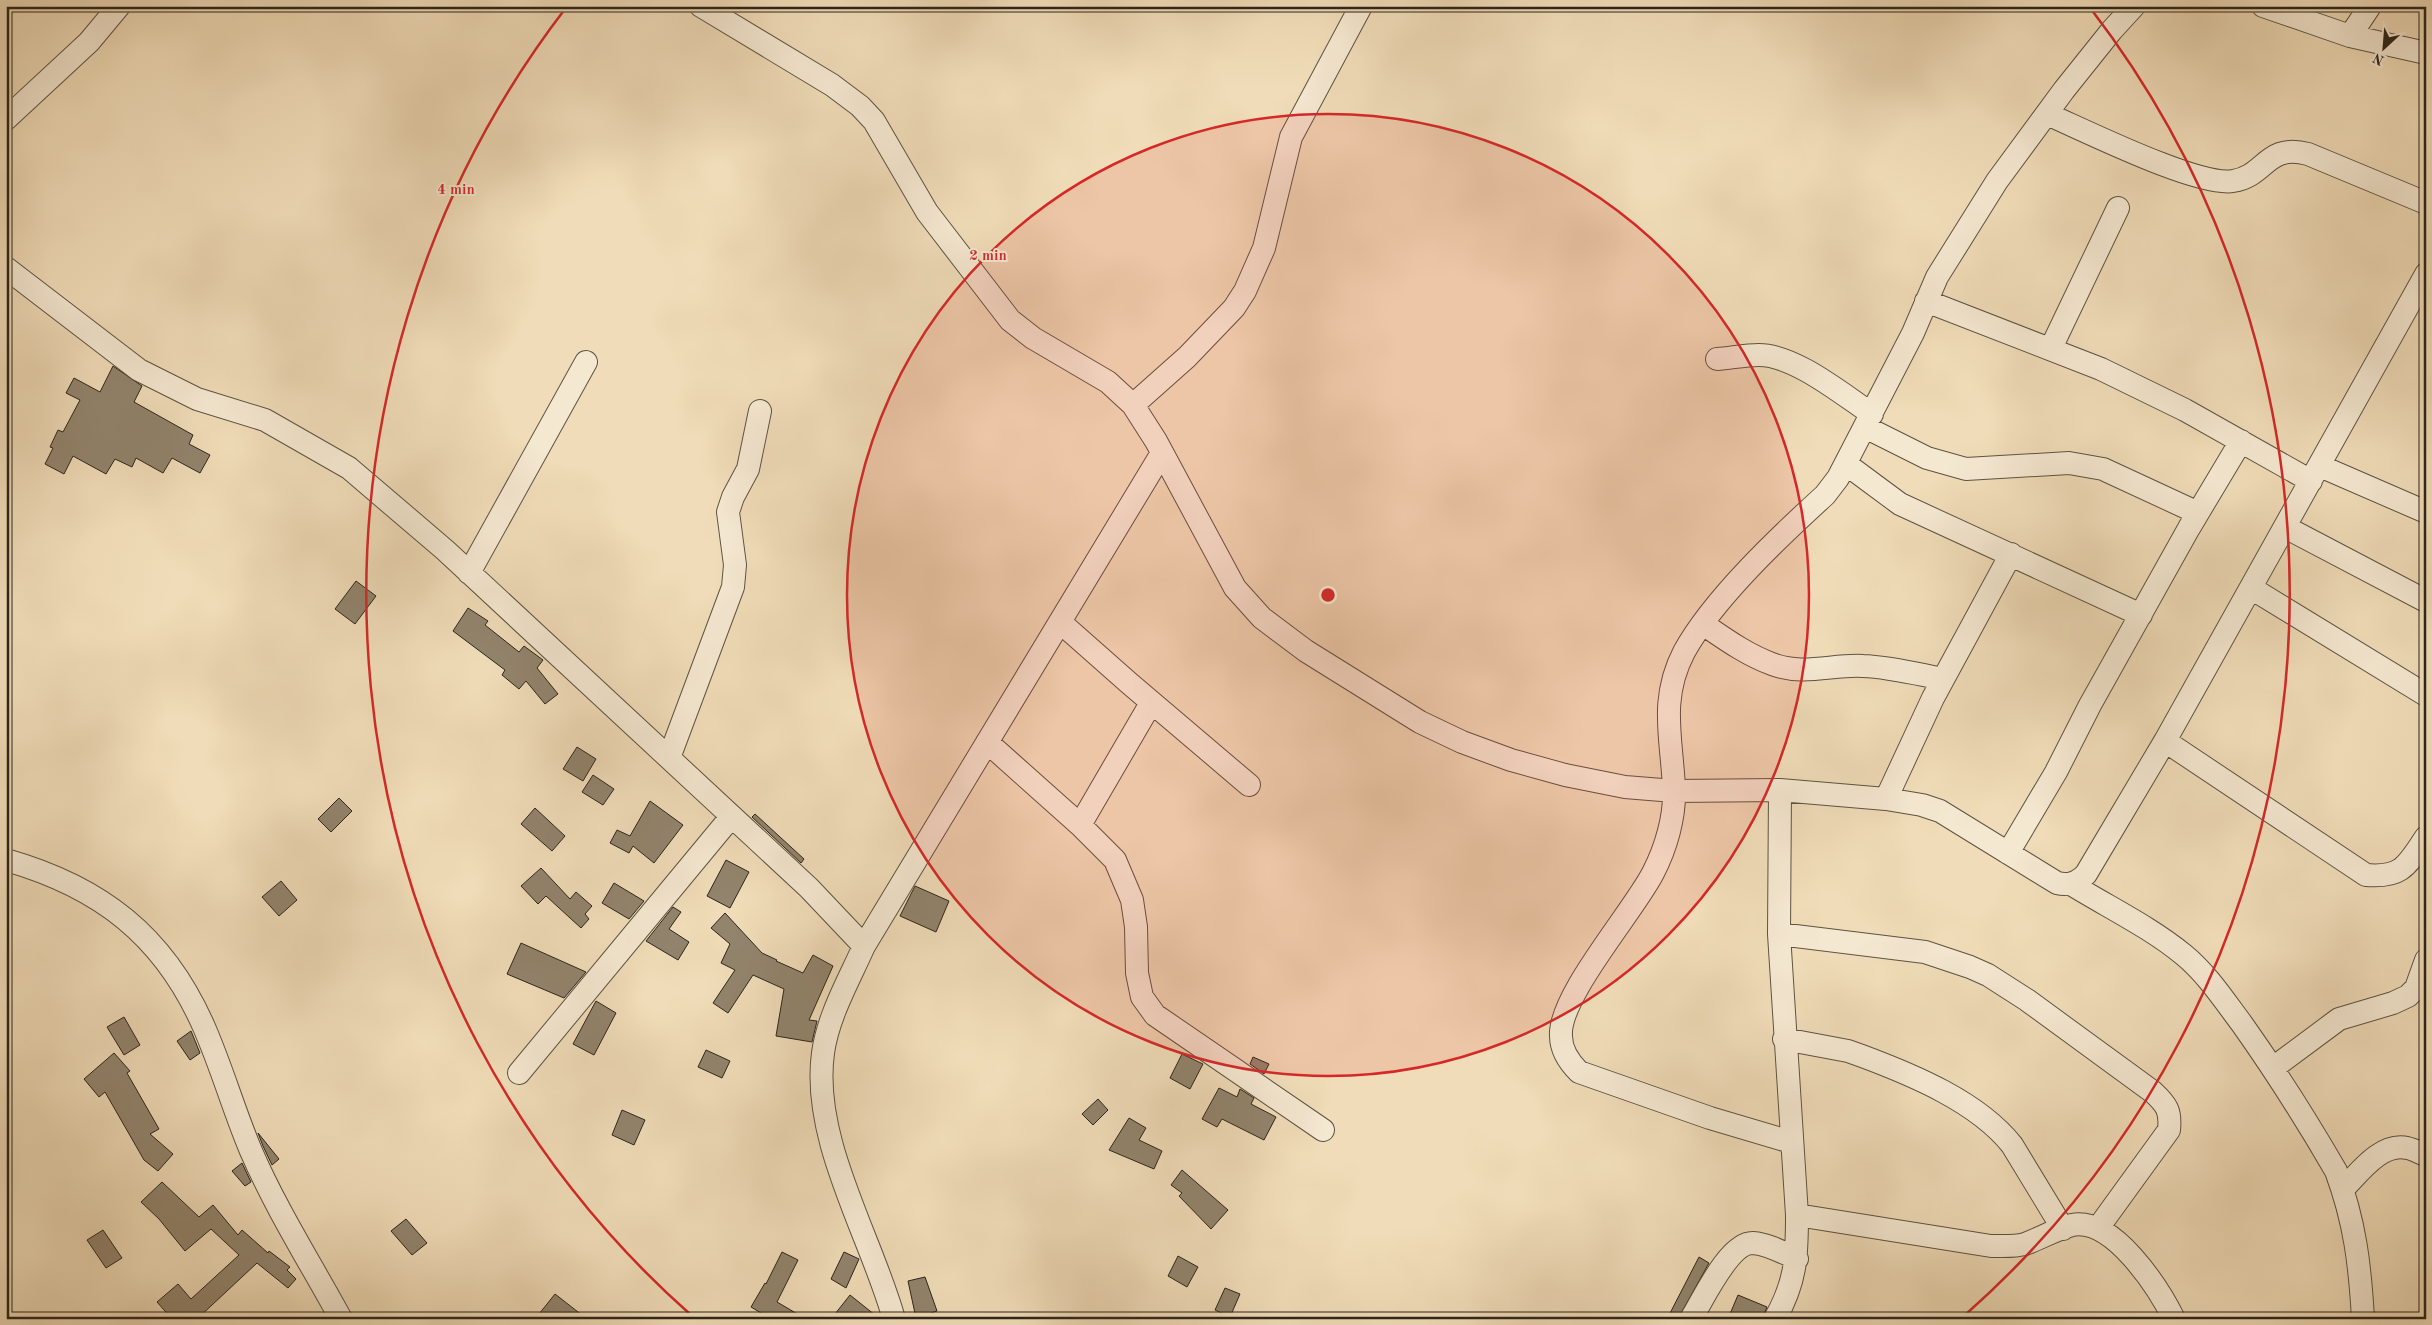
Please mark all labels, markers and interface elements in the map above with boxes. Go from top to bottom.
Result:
north arrow [2360,22,2410,72]
text: N [2371,50,2387,67]
text: 4 min [437,183,475,198]
text: 2 min [969,249,1007,264]
centre of rings [1319,586,1337,604]

